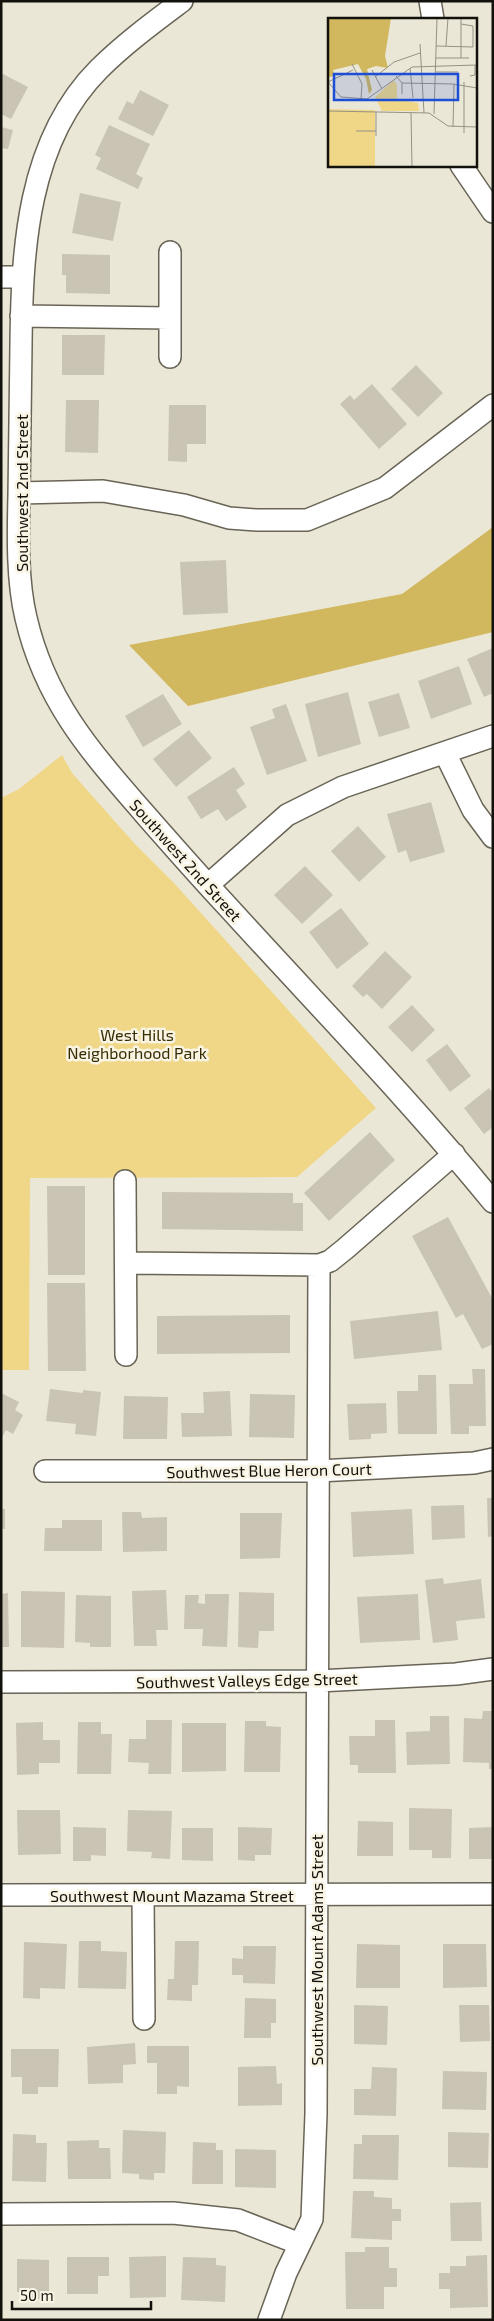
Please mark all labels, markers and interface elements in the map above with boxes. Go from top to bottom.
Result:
inset map [328,18,476,166]
street label: Southwest 2nd Street [12,414,31,572]
street label: Southwest 2nd Street [126,795,246,925]
park label: West Hills Neighborhood Park [67,1025,207,1062]
street label: Southwest Blue Heron Court [166,1459,372,1481]
street label: Southwest Valleys Edge Street [136,1669,358,1691]
street label: Southwest Mount Adams Street [307,1835,326,2066]
street label: Southwest Mount Mazama Street [50,1886,294,1905]
scale bar [12,2278,151,2310]
text: 50 m [20,2286,54,2304]

